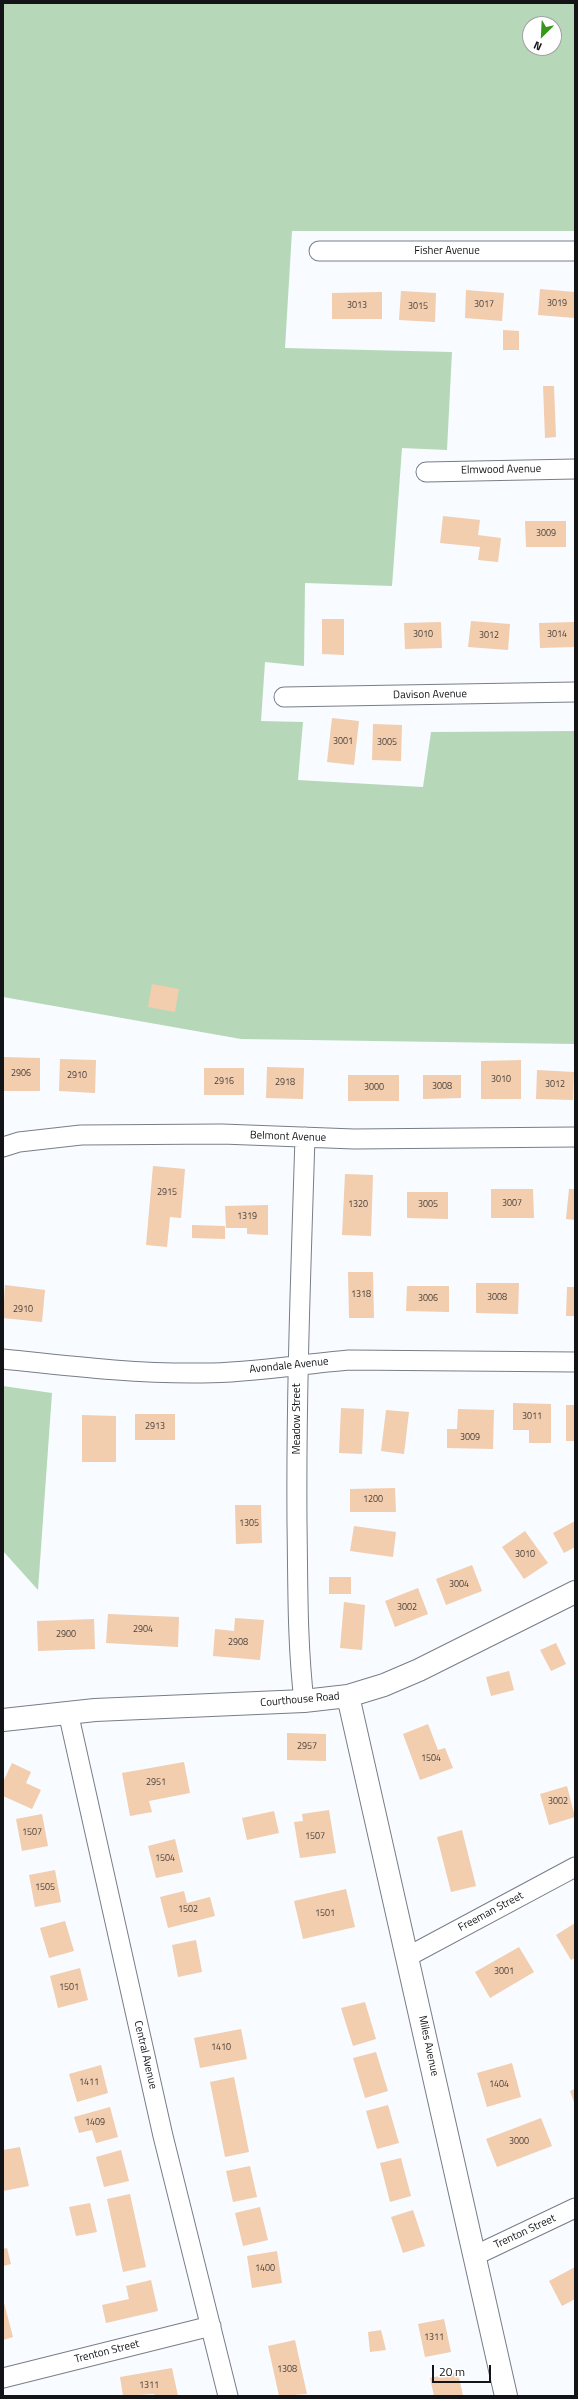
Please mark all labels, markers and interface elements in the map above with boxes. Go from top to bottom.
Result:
north arrow [522,16,562,56]
text: N [531,37,544,55]
street label: Fisher Avenue [414,244,480,258]
house number: 3019 [547,299,567,309]
house number: 3017 [474,300,494,310]
house number: 3013 [347,301,367,311]
house number: 3015 [408,302,428,312]
street label: Elmwood Avenue [461,463,541,477]
house number: 3009 [536,529,556,539]
house number: 3010 [413,630,433,640]
house number: 3014 [547,630,567,640]
house number: 3012 [479,631,499,641]
street label: Davison Avenue [393,688,467,702]
house number: 3001 [333,737,353,747]
house number: 3005 [377,738,397,748]
house number: 2906 [11,1069,31,1079]
house number: 2910 [67,1071,87,1081]
house number: 3010 [491,1075,511,1085]
house number: 2916 [214,1077,234,1087]
house number: 2918 [275,1078,295,1088]
house number: 3012 [545,1080,565,1090]
house number: 3008 [432,1082,452,1092]
house number: 3000 [364,1083,384,1093]
street label: Belmont Avenue [250,1129,326,1145]
house number: 2915 [157,1188,177,1198]
house number: 3007 [502,1199,522,1209]
house number: 1320 [348,1200,368,1210]
house number: 3005 [418,1200,438,1210]
house number: 1319 [237,1212,257,1222]
house number: 1318 [351,1290,371,1300]
house number: 3008 [487,1293,507,1303]
house number: 3006 [418,1294,438,1304]
house number: 2910 [13,1305,33,1315]
street label: Avondale Avenue [249,1355,329,1377]
street label: Meadow Street [290,1384,304,1454]
house number: 3011 [522,1412,542,1422]
house number: 2913 [145,1422,165,1432]
house number: 3009 [460,1433,480,1443]
house number: 1200 [363,1495,383,1505]
house number: 1305 [239,1519,259,1529]
house number: 3010 [515,1550,535,1560]
house number: 3004 [449,1580,469,1590]
house number: 3002 [397,1603,417,1613]
house number: 2904 [133,1625,153,1635]
house number: 2900 [56,1630,76,1640]
house number: 2908 [228,1638,248,1648]
street label: Courthouse Road [260,1690,340,1710]
house number: 2957 [297,1742,317,1752]
house number: 1504 [421,1754,441,1764]
house number: 2951 [146,1778,166,1788]
house number: 3002 [548,1797,568,1807]
house number: 1507 [22,1828,42,1838]
house number: 1507 [305,1832,325,1842]
house number: 1504 [155,1854,175,1864]
house number: 1505 [35,1883,55,1893]
street label: Freeman Street [456,1889,526,1935]
house number: 1502 [178,1905,198,1915]
house number: 1501 [315,1909,335,1919]
house number: 3001 [494,1967,514,1977]
house number: 1501 [59,1983,79,1993]
street label: Miles Avenue [415,2014,441,2078]
street label: Central Avenue [131,2019,159,2091]
house number: 1410 [211,2043,231,2053]
house number: 1411 [79,2078,99,2088]
house number: 1404 [489,2080,509,2090]
house number: 1409 [85,2118,105,2128]
house number: 3000 [509,2137,529,2147]
street label: Trenton Street [492,2212,558,2252]
house number: 1400 [255,2264,275,2274]
house number: 1311 [424,2333,444,2343]
street label: Trenton Street [73,2338,141,2366]
scale bar [434,2357,493,2383]
text: 20 m [439,2362,465,2381]
house number: 1308 [277,2365,297,2375]
house number: 1311 [139,2381,159,2391]

